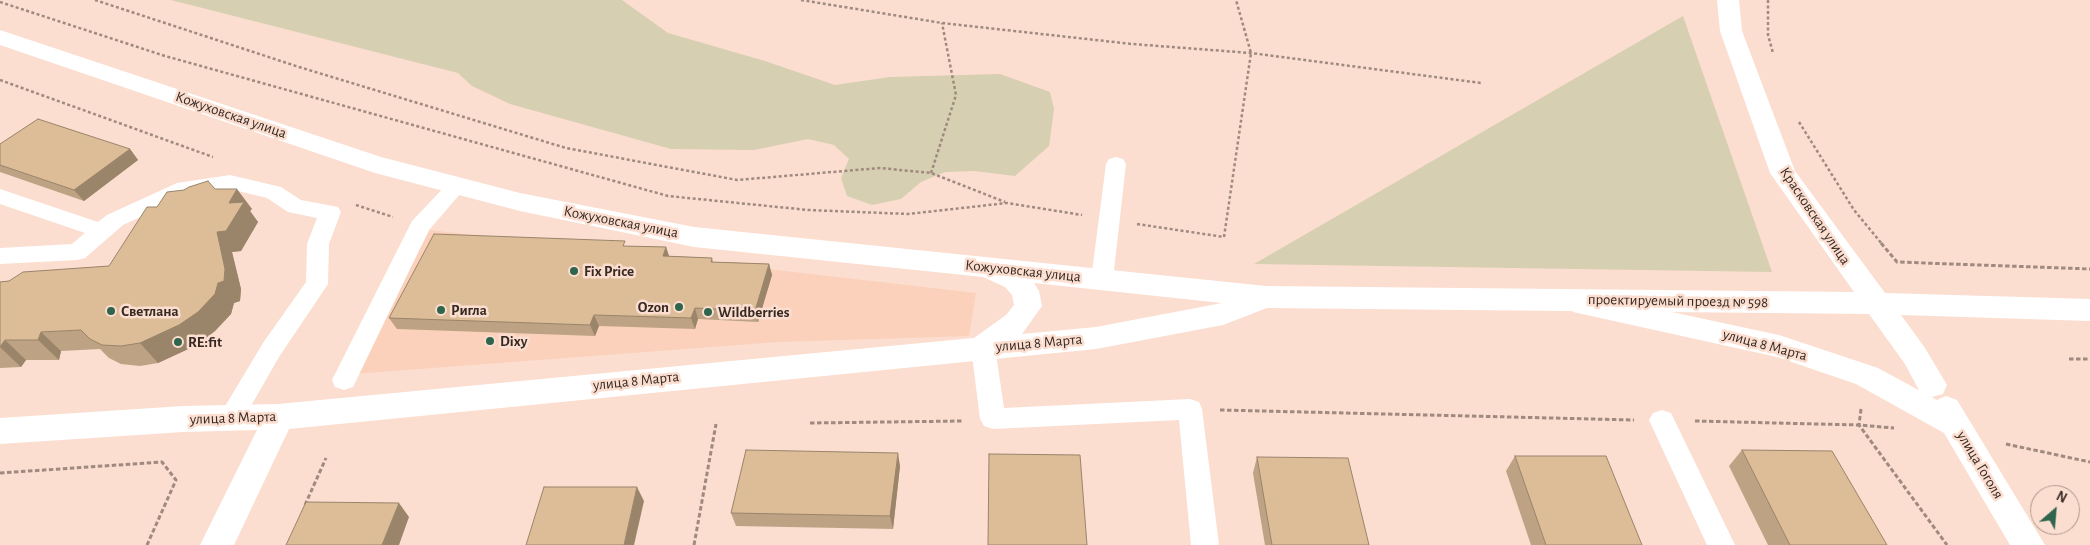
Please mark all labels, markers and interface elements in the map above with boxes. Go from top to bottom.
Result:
street label: Кожуховская улица [173,88,289,142]
street label: Красковская улица [1776,164,1854,268]
street label: Кожуховская улица [562,202,680,242]
street label: Кожуховская улица [964,256,1082,286]
place label: Fix Price [584,262,634,280]
marker: Fix Price [568,265,580,277]
street label: проектируемый проезд № 598 [1588,290,1768,312]
place label: Ozon [638,298,669,316]
place label: Ригла [451,301,487,319]
marker: Ozon [673,301,685,313]
place label: Светлана [121,302,179,320]
place label: Wildberries [718,303,789,321]
marker: Ригла [435,304,447,316]
marker: Светлана [105,305,117,317]
marker: Wildberries [702,306,714,318]
street label: улица 8 Марта [1721,325,1809,365]
street label: улица 8 Марта [995,330,1083,356]
place label: Dixy [500,332,527,350]
place label: RE:fit [188,333,222,351]
marker: Dixy [484,335,496,347]
marker: RE:fit [172,336,184,348]
street label: улица 8 Марта [592,368,680,394]
street label: улица 8 Марта [189,407,277,429]
street label: улица Гоголя [1953,428,2007,502]
north arrow [2030,485,2080,535]
text: N [2054,489,2069,506]

